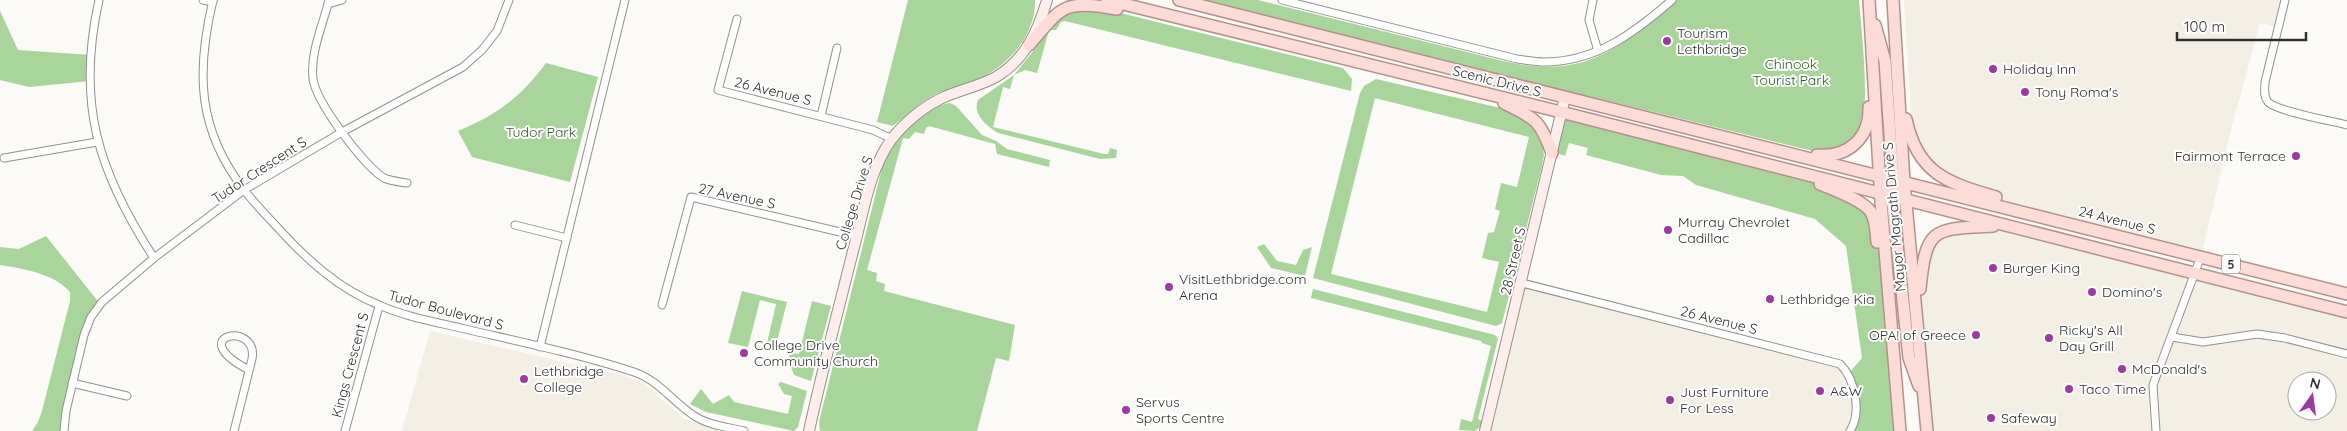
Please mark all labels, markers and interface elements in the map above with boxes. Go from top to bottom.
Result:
scale bar [2177,10,2306,42]
text: 100 m [2184,17,2225,36]
place label: Tourism Lethbridge [1677,24,1747,58]
marker: Tourism Lethbridge [1661,35,1673,47]
park label: Chinook Tourist Park [1753,55,1829,89]
place label: Holiday Inn [2003,60,2076,78]
street label: Scenic Drive S [1451,61,1543,101]
marker: Holiday Inn [1987,63,1999,75]
street label: 26 Avenue S [733,73,813,109]
place label: Tony Roma's [2035,83,2118,101]
marker: Tony Roma's [2019,86,2031,98]
park label: Tudor Park [506,123,576,141]
street label: Tudor Crescent S [208,133,310,207]
street label: Mayor Magrath Drive S [1878,141,1910,293]
place label: Fairmont Terrace [2175,147,2286,165]
marker: Fairmont Terrace [2290,150,2302,162]
street label: College Drive S [831,154,877,252]
street label: 27 Avenue S [697,179,777,213]
street label: 24 Avenue S [2077,202,2157,238]
place label: Murray Chevrolet Cadillac [1678,213,1790,247]
marker: Murray Chevrolet Cadillac [1662,224,1674,236]
street label: 28 Street S [1496,225,1530,297]
road number: 5 [2222,254,2240,274]
place label: Burger King [2003,259,2080,277]
marker: Burger King [1987,262,1999,274]
place label: VisitLethbridge.com Arena [1179,270,1306,304]
marker: VisitLethbridge.com Arena [1163,281,1175,293]
place label: Domino's [2102,283,2162,301]
street label: Tudor Boulevard S [386,286,506,334]
marker: Domino's [2086,286,2098,298]
place label: Lethbridge Kia [1780,290,1875,308]
marker: Lethbridge Kia [1764,293,1776,305]
street label: 26 Avenue S [1679,302,1759,338]
street label: Kings Crescent S [327,310,373,419]
place label: Ricky's All Day Grill [2059,321,2123,355]
place label: OPA! of Greece [1869,326,1966,344]
marker: OPA! of Greece [1970,329,1982,341]
marker: Ricky's All Day Grill [2043,332,2055,344]
place label: College Drive Community Church [754,336,878,370]
marker: College Drive Community Church [738,347,750,359]
place label: McDonald's [2132,360,2207,378]
place label: Lethbridge College [534,362,604,396]
marker: McDonald's [2116,363,2128,375]
north arrow [2287,371,2337,421]
marker: Lethbridge College [518,373,530,385]
text: N [2308,373,2322,393]
place label: Taco Time [2079,380,2146,398]
place label: A&W [1830,382,1863,400]
place label: Just Furniture For Less [1680,383,1769,417]
marker: Taco Time [2063,383,2075,395]
marker: A&W [1814,385,1826,397]
place label: Servus Sports Centre [1136,393,1225,427]
marker: Just Furniture For Less [1664,394,1676,406]
marker: Servus Sports Centre [1120,404,1132,416]
place label: Safeway [2001,409,2057,427]
marker: Safeway [1985,412,1997,424]

